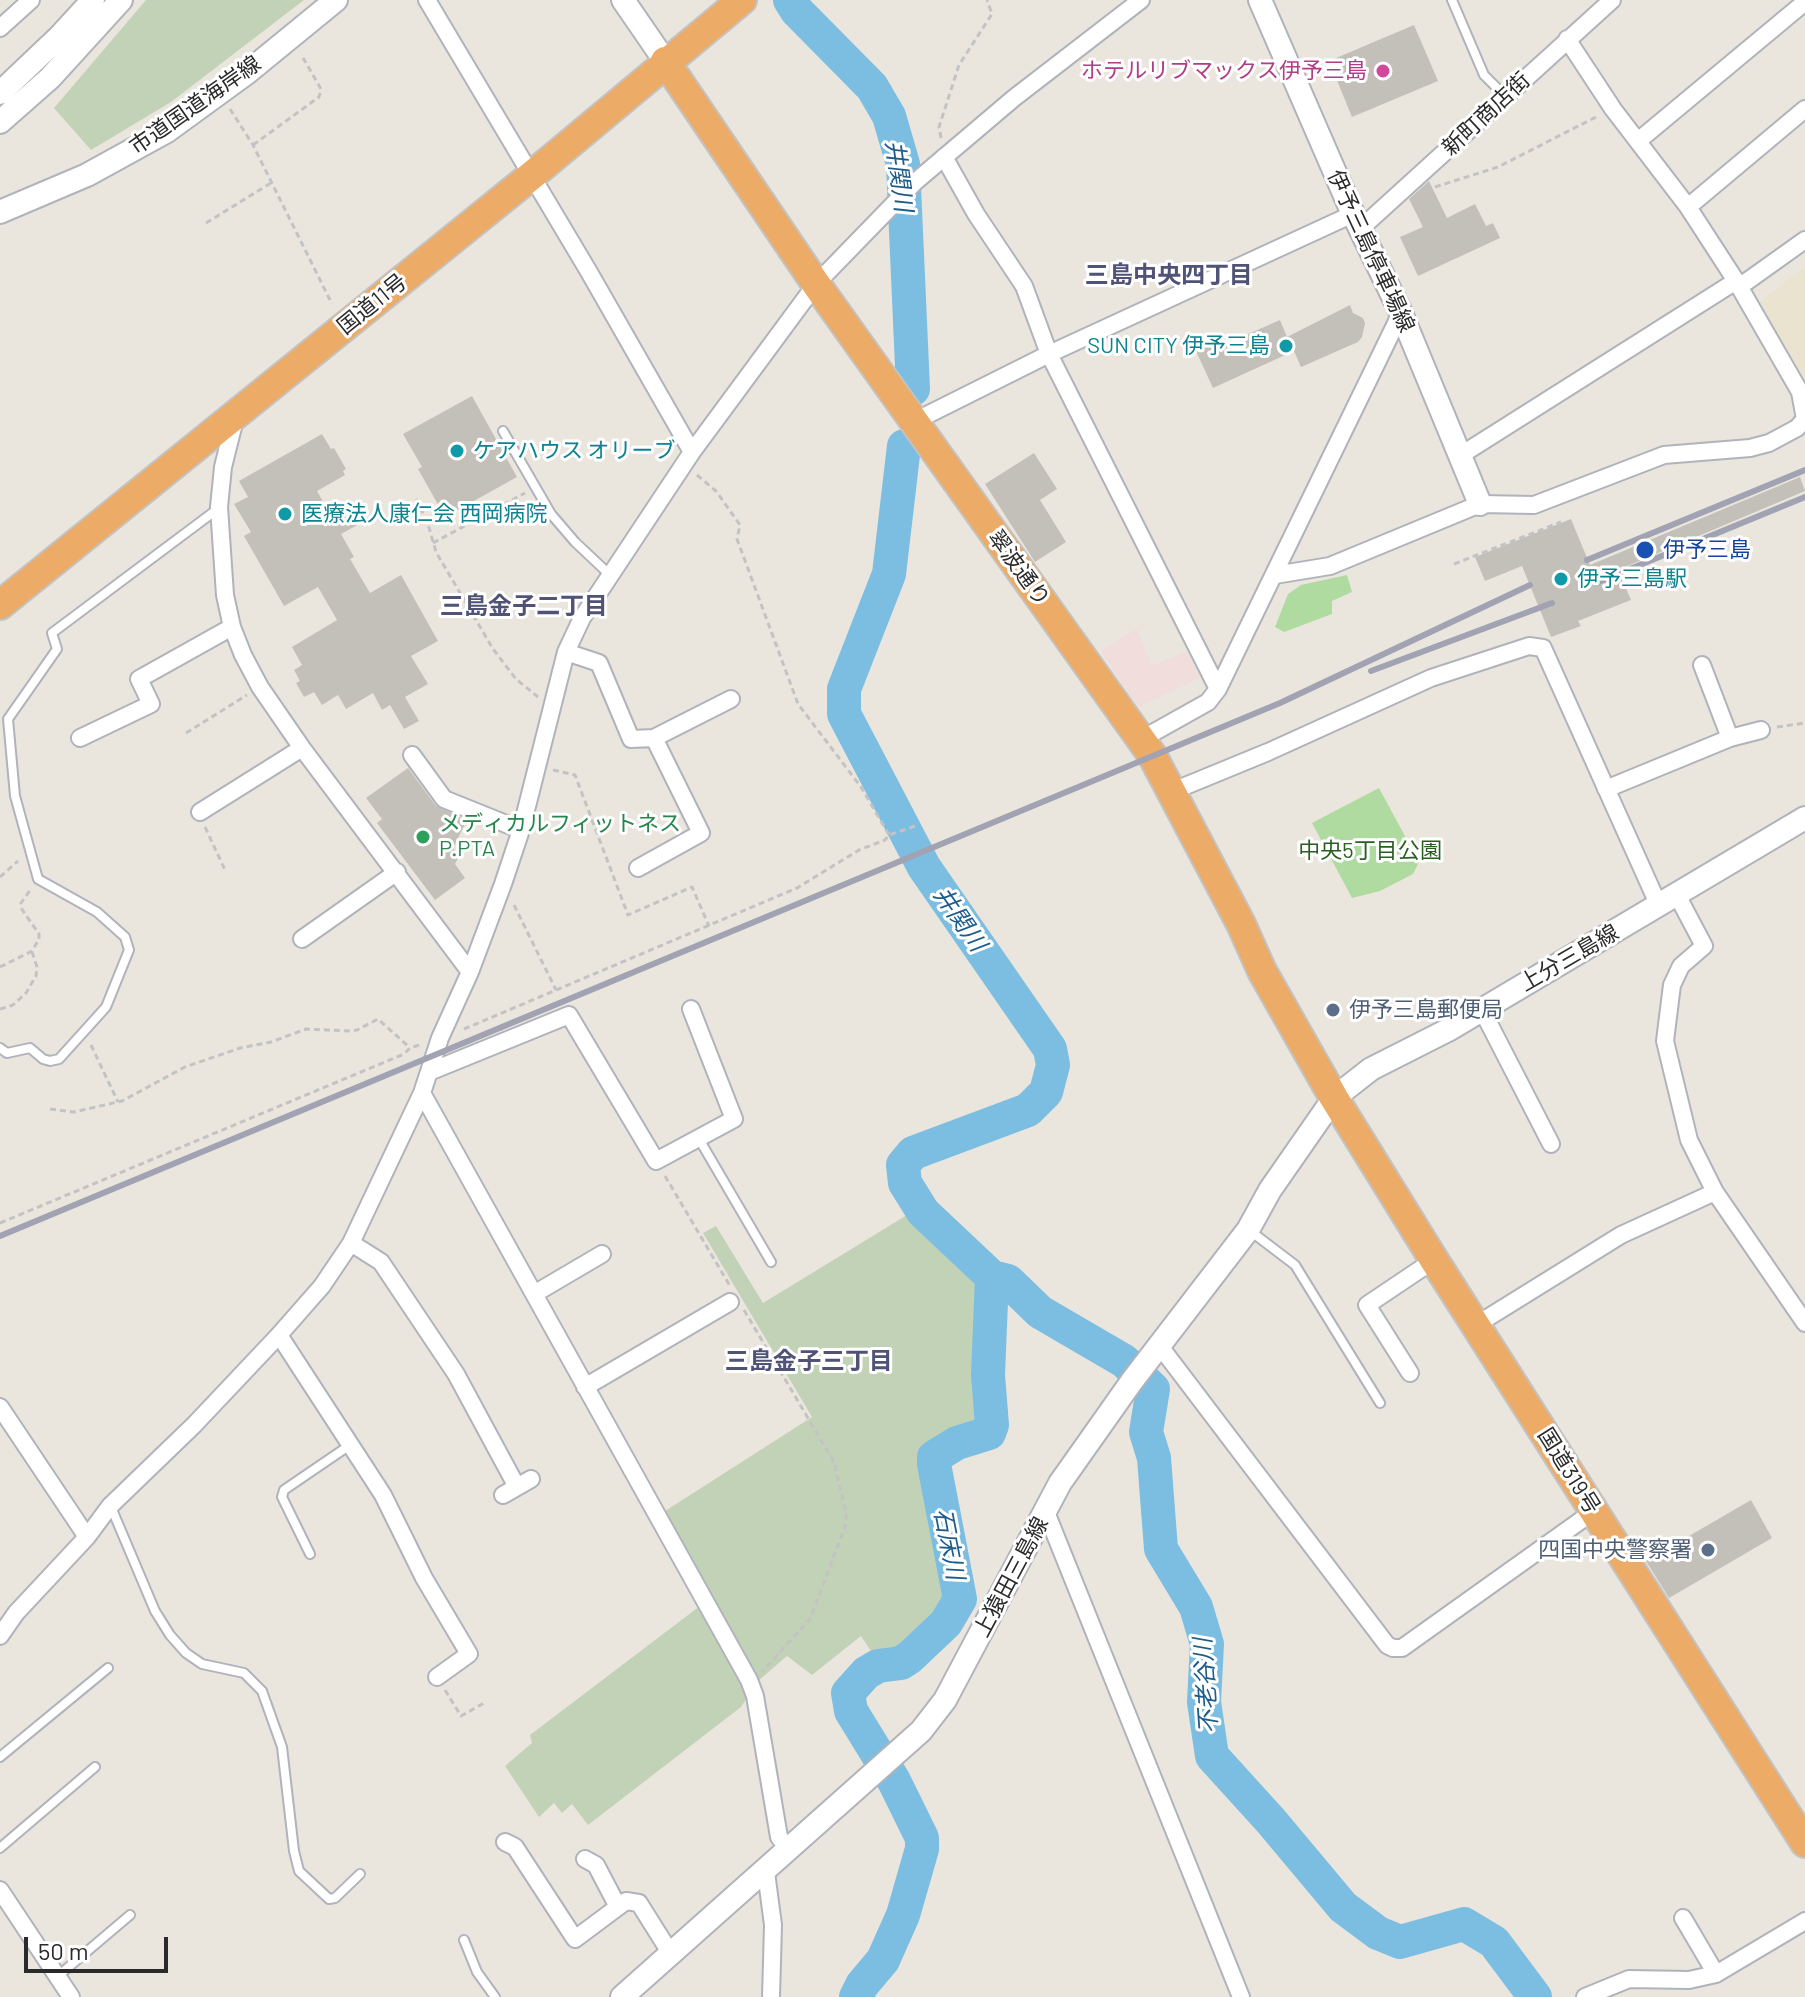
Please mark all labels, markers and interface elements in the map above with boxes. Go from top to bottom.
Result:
street label: 市道国道海岸線 [124,50,266,160]
place label: ホテルリブマックス伊予三島 [1081,58,1367,84]
marker: ホテルリブマックス伊予三島 [1374,62,1392,80]
street label: 新町商店街 [1437,67,1535,161]
water label: 井関川 [880,138,918,214]
street label: 伊予三島停車場線 [1322,166,1420,336]
district label: 三島中央四丁目 [1085,261,1253,289]
street label: 国道11号 [332,268,412,340]
place label: SUN CITY 伊予三島 [1087,333,1270,359]
marker: SUN CITY 伊予三島 [1277,337,1295,355]
place label: ケアハウス オリーブ [473,438,675,464]
marker: ケアハウス オリーブ [448,442,466,460]
place label: 医療法人康仁会 西岡病院 [301,501,547,527]
marker: 医療法人康仁会 西岡病院 [276,505,294,523]
street label: 翠波通り [982,525,1056,611]
place label: 伊予三島 [1663,537,1751,563]
marker: 伊予三島 [1634,539,1656,561]
place label: 伊予三島駅 [1577,566,1687,592]
marker: 伊予三島駅 [1552,570,1570,588]
district label: 三島金子二丁目 [440,592,608,620]
place label: メディカルフィットネス P.PTA [439,811,681,862]
marker: メディカルフィットネス P.PTA [414,828,432,846]
park label: 中央5丁目公園 [1298,838,1442,864]
water label: 井関川 [928,881,992,957]
street label: 上分三島線 [1515,919,1623,997]
place label: 伊予三島郵便局 [1349,997,1503,1023]
marker: 伊予三島郵便局 [1324,1001,1342,1019]
district label: 三島金子三丁目 [725,1347,893,1375]
street label: 国道319号 [1532,1423,1606,1519]
water label: 石床川 [928,1506,970,1582]
street label: 上猿田三島線 [968,1513,1054,1641]
place label: 四国中央警察署 [1538,1537,1692,1563]
marker: 四国中央警察署 [1699,1541,1717,1559]
water label: 不老谷川 [1188,1637,1224,1735]
scale bar [28,1921,172,1971]
text: 50 m [38,1936,89,1965]

